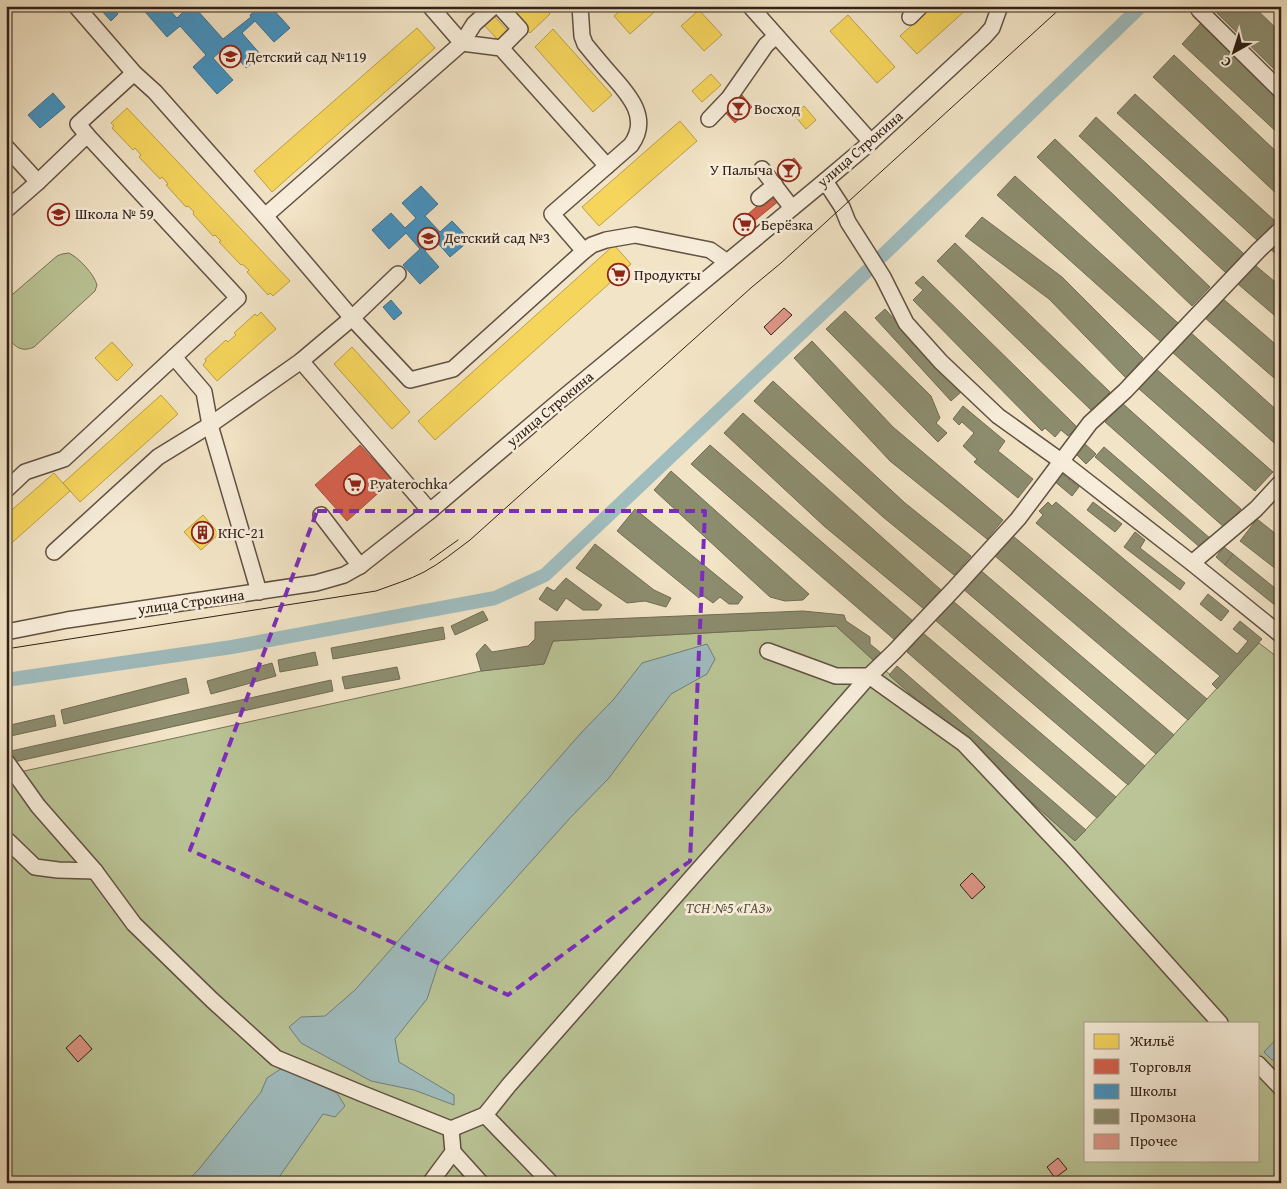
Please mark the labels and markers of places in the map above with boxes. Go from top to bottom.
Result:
school or university icon: Детский сад №119 [218,45,242,69]
place label: Детский сад №119 [245,46,367,67]
bar icon: Восход [726,97,750,121]
place label: Восход [754,98,800,119]
bar icon: У Палыча [777,158,801,182]
place label: У Палыча [710,159,774,180]
school or university icon: Школа № 59 [47,202,71,226]
place label: Школа № 59 [75,203,154,224]
supermarket icon: Берёзка [733,213,757,237]
place label: Берёзка [761,214,814,235]
school or university icon: Детский сад №3 [416,226,440,250]
place label: Детский сад №3 [443,227,550,248]
supermarket icon: Продукты [606,263,630,287]
place label: Продукты [634,264,701,285]
supermarket icon: Pyaterochka [342,472,366,496]
place label: Pyaterochka [370,473,448,494]
building icon: КНС-21 [190,521,214,545]
place label: КНС-21 [218,522,265,543]

